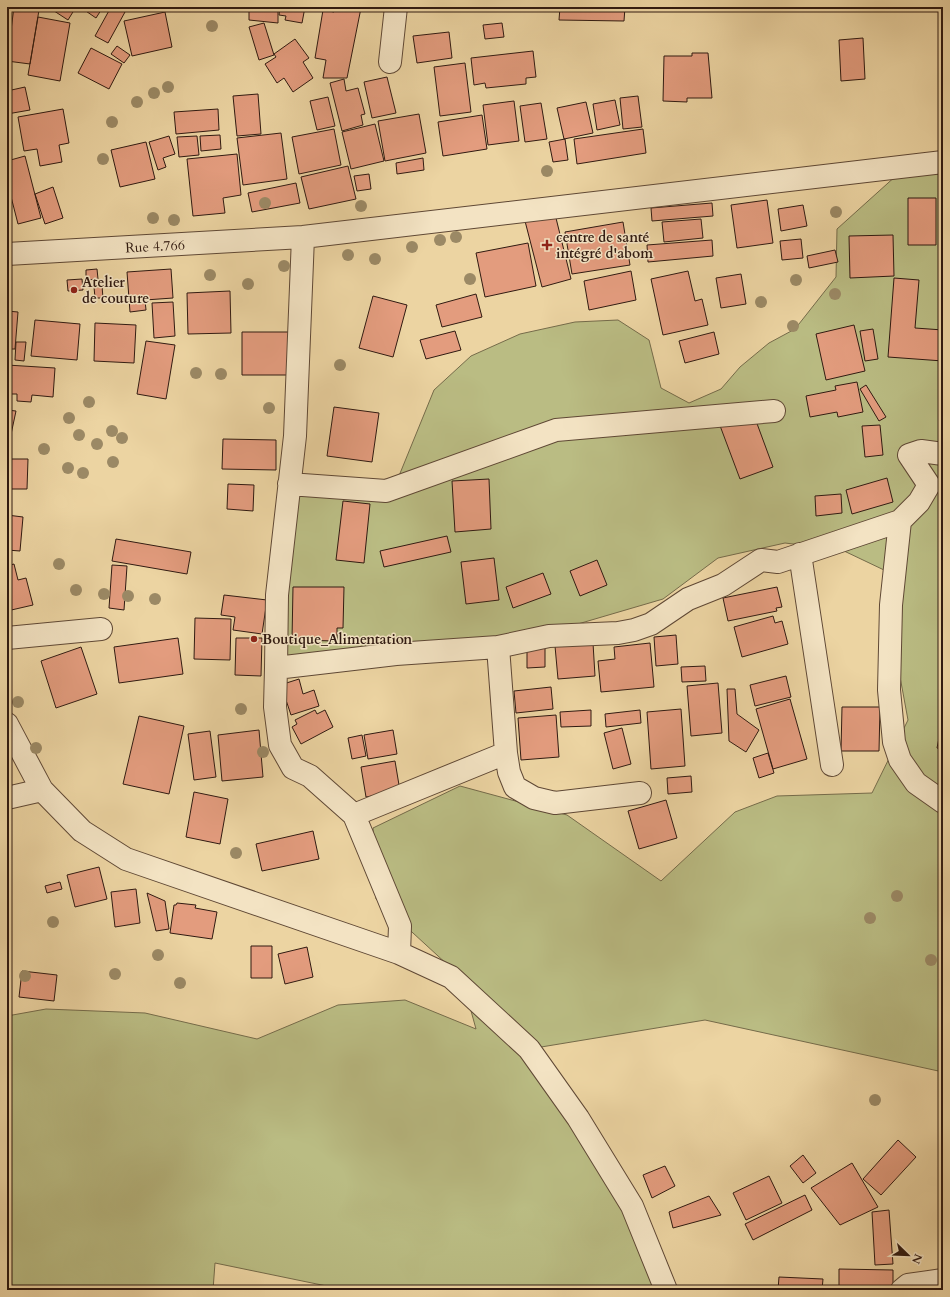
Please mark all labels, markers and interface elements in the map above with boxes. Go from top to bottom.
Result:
place label: centre de santé intégré d'abom [556,228,653,263]
street label: Rue 4.766 [125,235,185,258]
marker: centre de santé intégré d'abom [541,239,553,251]
place label: Atelier de couture [82,273,149,308]
marker: Atelier de couture [69,285,79,295]
place label: Boutique_Alimentation [262,630,412,649]
marker: Boutique_Alimentation [249,634,259,644]
north arrow [888,1235,928,1275]
text: N [908,1251,926,1266]

